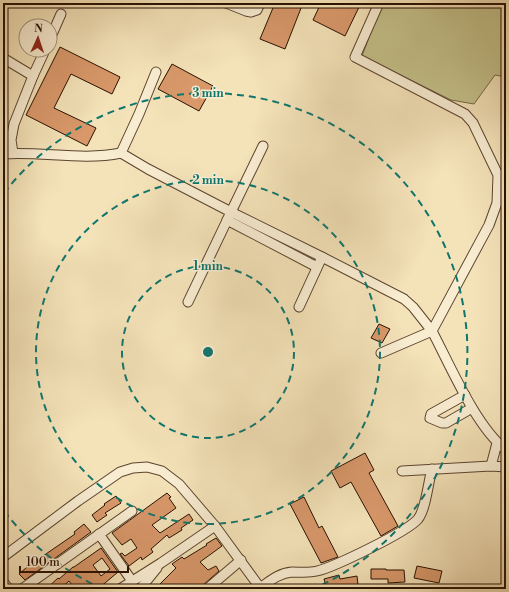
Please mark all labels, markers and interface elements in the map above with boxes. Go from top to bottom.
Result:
north arrow [18,18,58,58]
text: N [34,22,43,36]
text: 3 min [192,86,224,101]
text: 2 min [192,173,224,188]
text: 1 min [193,259,224,274]
centre of rings [201,345,215,359]
scale bar [20,548,128,574]
text: 100 m [26,555,60,570]

